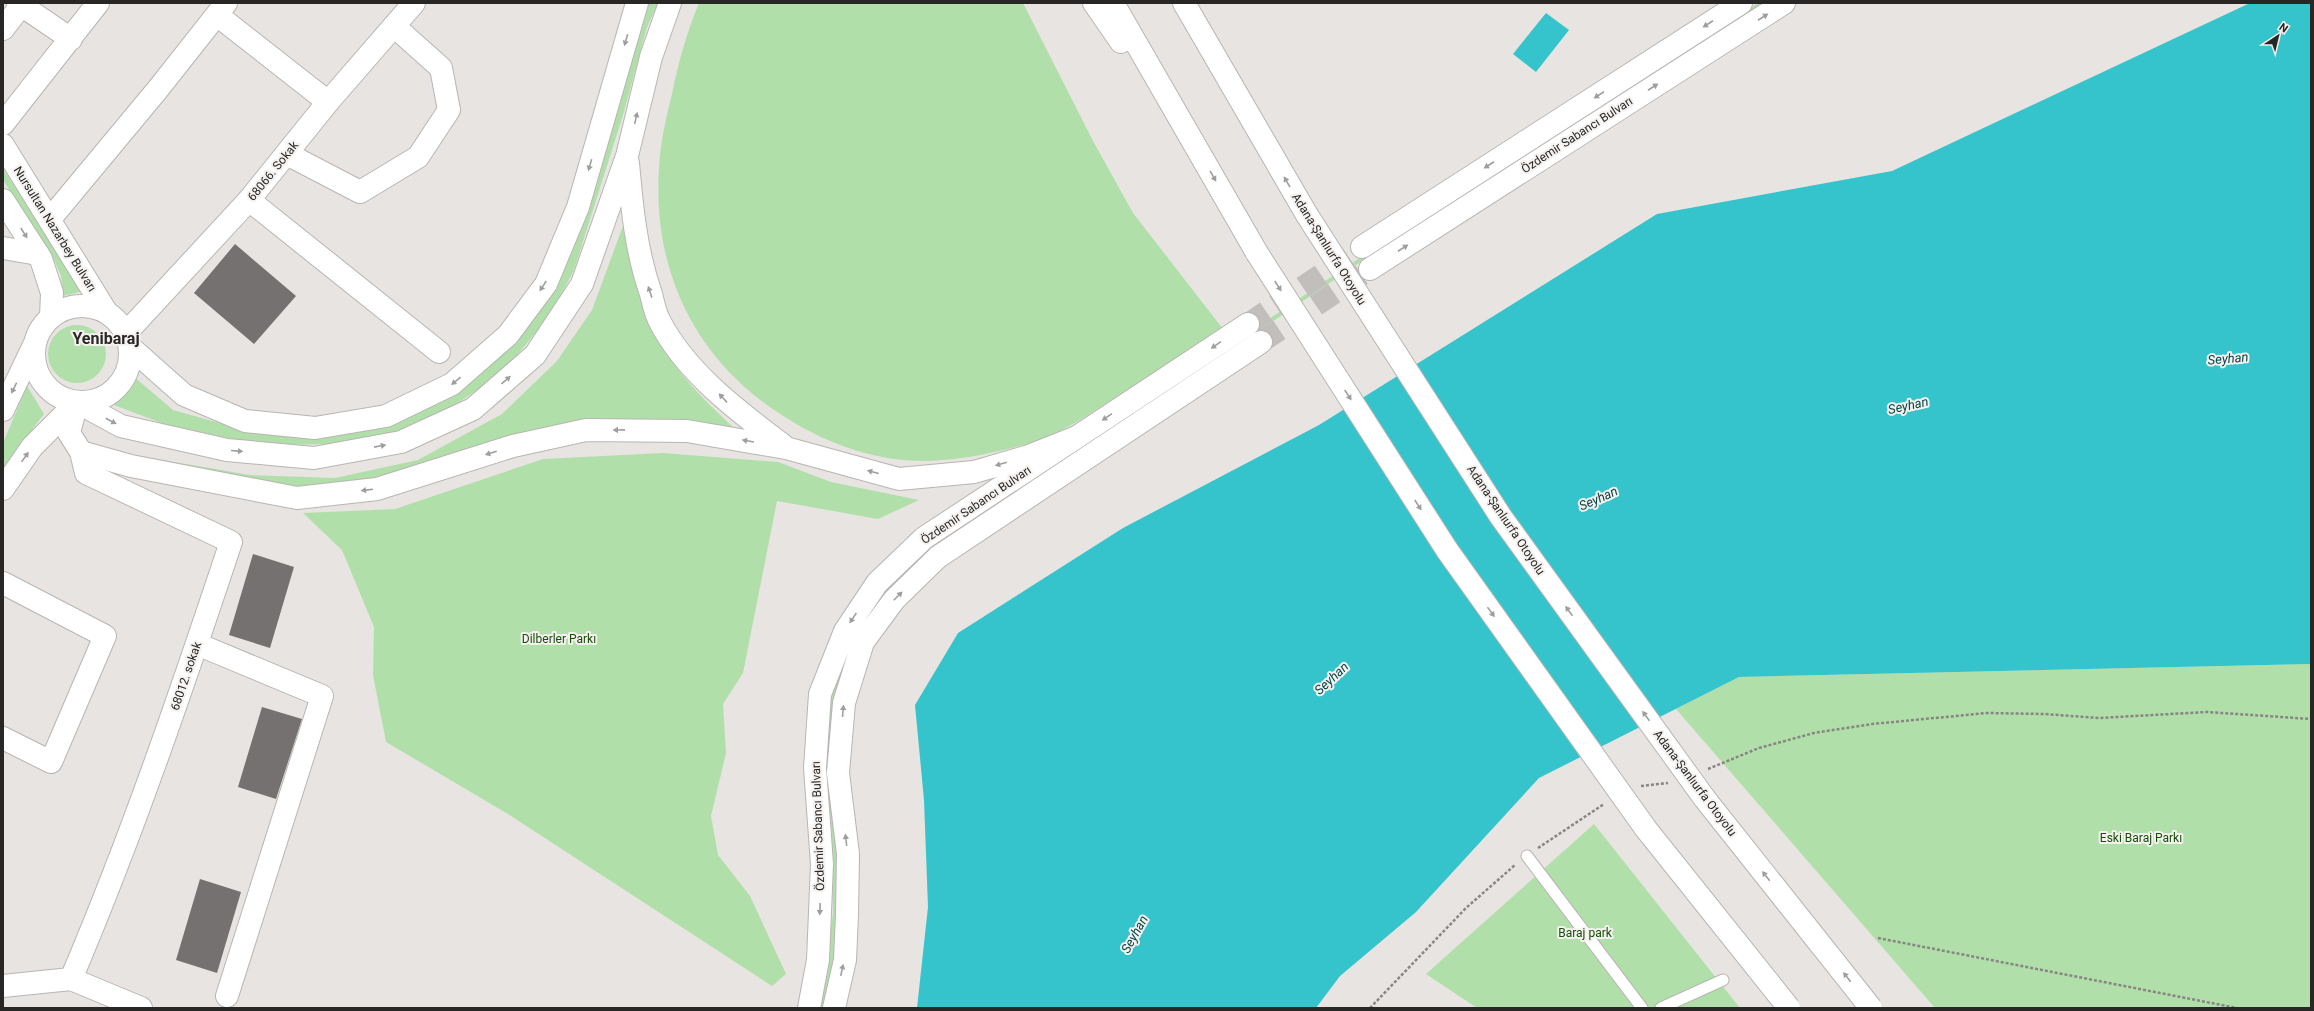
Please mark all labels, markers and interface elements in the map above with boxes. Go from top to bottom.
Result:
one-way arrow [1757,13,1769,20]
north arrow [2258,16,2298,56]
one-way arrow [1703,20,1713,28]
text: N [2277,21,2291,36]
one-way arrow [623,35,629,47]
one-way arrow [1647,83,1659,90]
one-way arrow [1593,91,1605,98]
street label: Özdemir Sabancı Bulvarı [1518,93,1635,176]
one-way arrow [634,112,640,124]
street label: 68066. Sokak [245,138,302,204]
one-way arrow [587,160,593,172]
one-way arrow [1484,161,1495,169]
street label: Nursultan Nazarbey Bulvarı [11,164,99,294]
one-way arrow [1209,170,1216,182]
one-way arrow [1284,176,1291,188]
street label: Adana-Şanlıurfa Otoyolu [1289,191,1369,307]
one-way arrow [20,228,28,238]
one-way arrow [1397,244,1408,252]
one-way arrow [1274,280,1282,291]
one-way arrow [540,281,547,292]
one-way arrow [647,286,653,298]
district label: Yenibaraj [72,329,140,348]
one-way arrow [1210,341,1221,349]
water label: Seyhan [2207,349,2249,368]
one-way arrow [500,376,511,385]
one-way arrow [450,377,461,385]
one-way arrow [11,382,17,394]
one-way arrow [1344,390,1352,400]
one-way arrow [718,393,728,403]
water label: Seyhan [1887,394,1930,417]
one-way arrow [1102,413,1113,421]
one-way arrow [105,418,117,424]
one-way arrow [612,427,625,433]
one-way arrow [742,438,754,444]
one-way arrow [374,443,386,449]
one-way arrow [231,448,243,455]
one-way arrow [485,450,497,456]
one-way arrow [21,451,29,462]
one-way arrow [995,461,1007,467]
street label: Özdemir Sabancı Bulvarı [918,462,1034,547]
street label: Adana-Şanlıurfa Otoyolu [1464,463,1548,577]
one-way arrow [867,469,879,475]
water label: Seyhan [1577,483,1620,514]
one-way arrow [361,487,373,493]
one-way arrow [1414,500,1422,510]
one-way arrow [893,591,903,601]
one-way arrow [1566,606,1574,616]
one-way arrow [1487,607,1495,617]
one-way arrow [849,613,857,624]
park label: Dilberler Parkı [522,632,596,646]
street label: 68012. sokak [168,639,205,712]
water label: Seyhan [1311,659,1351,698]
one-way arrow [840,705,847,717]
one-way arrow [1641,711,1650,722]
street label: Adana-Şanlıurfa Otoyolu [1651,727,1739,839]
street label: Özdemir Sabancı Bulvarı [808,761,827,891]
park label: Eski Baraj Parkı [2100,831,2182,845]
one-way arrow [843,834,849,846]
one-way arrow [1762,870,1771,881]
one-way arrow [817,903,824,915]
water label: Seyhan [1118,913,1151,956]
park label: Baraj park [1558,926,1613,940]
one-way arrow [840,964,846,976]
one-way arrow [1843,972,1852,983]

